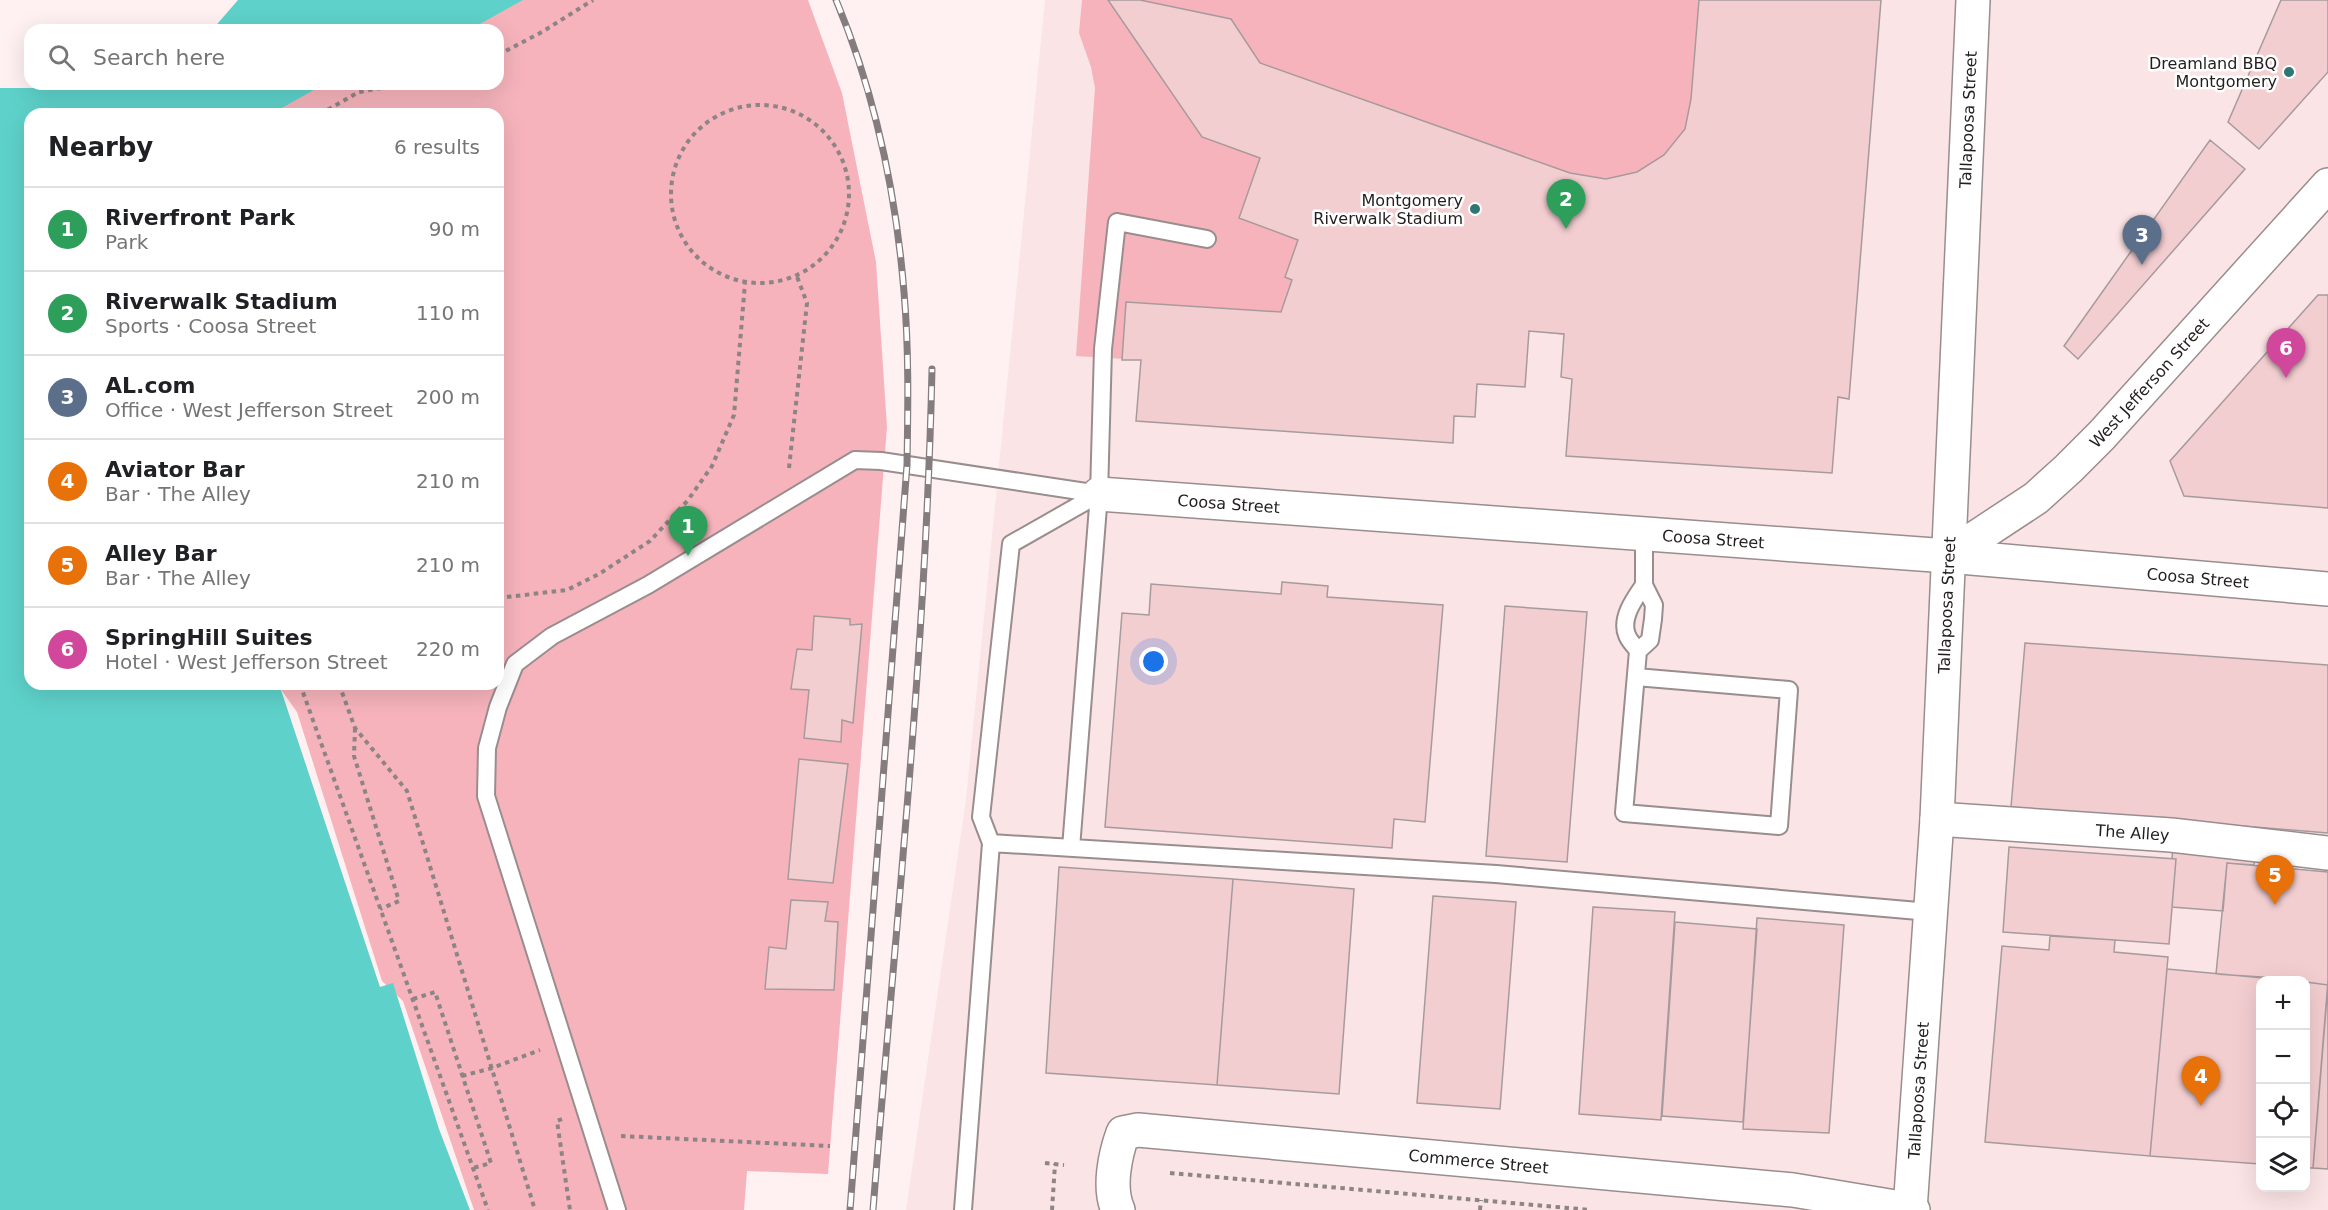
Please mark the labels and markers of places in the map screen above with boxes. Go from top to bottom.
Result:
place label: Dreamland BBQ Montgomery [2149,54,2277,91]
marker: Dreamland BBQ Montgomery [2282,65,2296,79]
pin: 2 [1546,180,1586,229]
place label: Montgomery Riverwalk Stadium [1313,191,1463,228]
marker: Montgomery Riverwalk Stadium [1468,202,1482,216]
pin: 3 [2122,216,2162,265]
pin: 6 [2266,328,2306,378]
pin: 1 [668,506,708,556]
pin: 5 [2256,856,2294,905]
pin: 4 [2182,1056,2220,1106]

